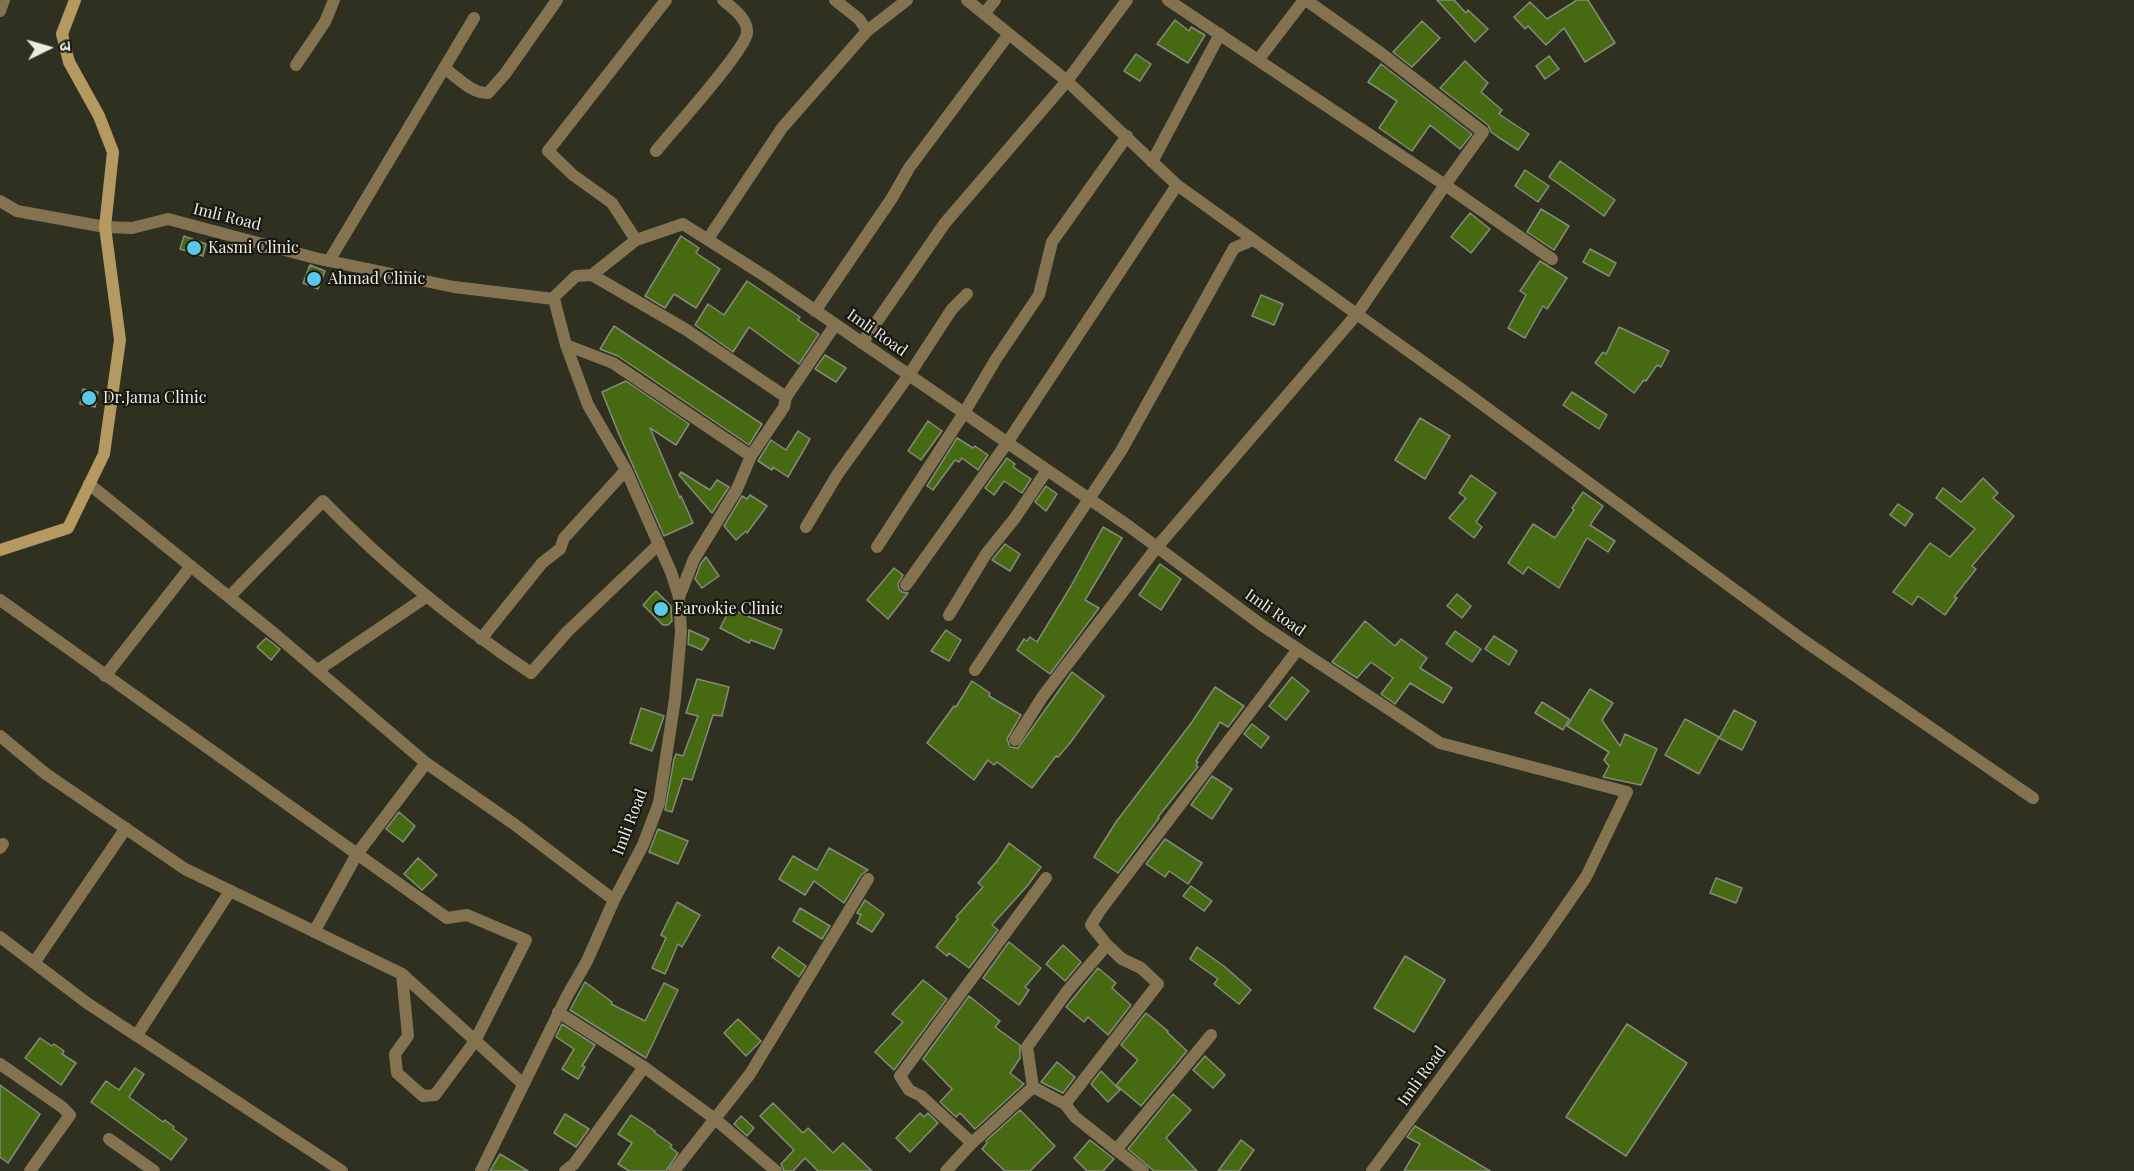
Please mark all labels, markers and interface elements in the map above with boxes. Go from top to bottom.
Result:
north arrow [18,18,78,78]
text: उ [56,41,77,52]
street label: Imli Road [191,199,263,235]
place label: Kasmi Clinic [208,238,299,258]
marker: Kasmi Clinic [185,239,203,257]
place label: Ahmad Clinic [328,269,425,289]
marker: Ahmad Clinic [305,270,323,288]
street label: Imli Road [843,305,911,361]
place label: Dr.Jama Clinic [103,388,206,408]
marker: Dr.Jama Clinic [80,389,98,407]
street label: Imli Road [1241,585,1309,641]
place label: Farookie Clinic [674,599,783,619]
marker: Farookie Clinic [652,600,670,618]
street label: Imli Road [609,786,651,858]
street label: Imli Road [1394,1042,1450,1110]

